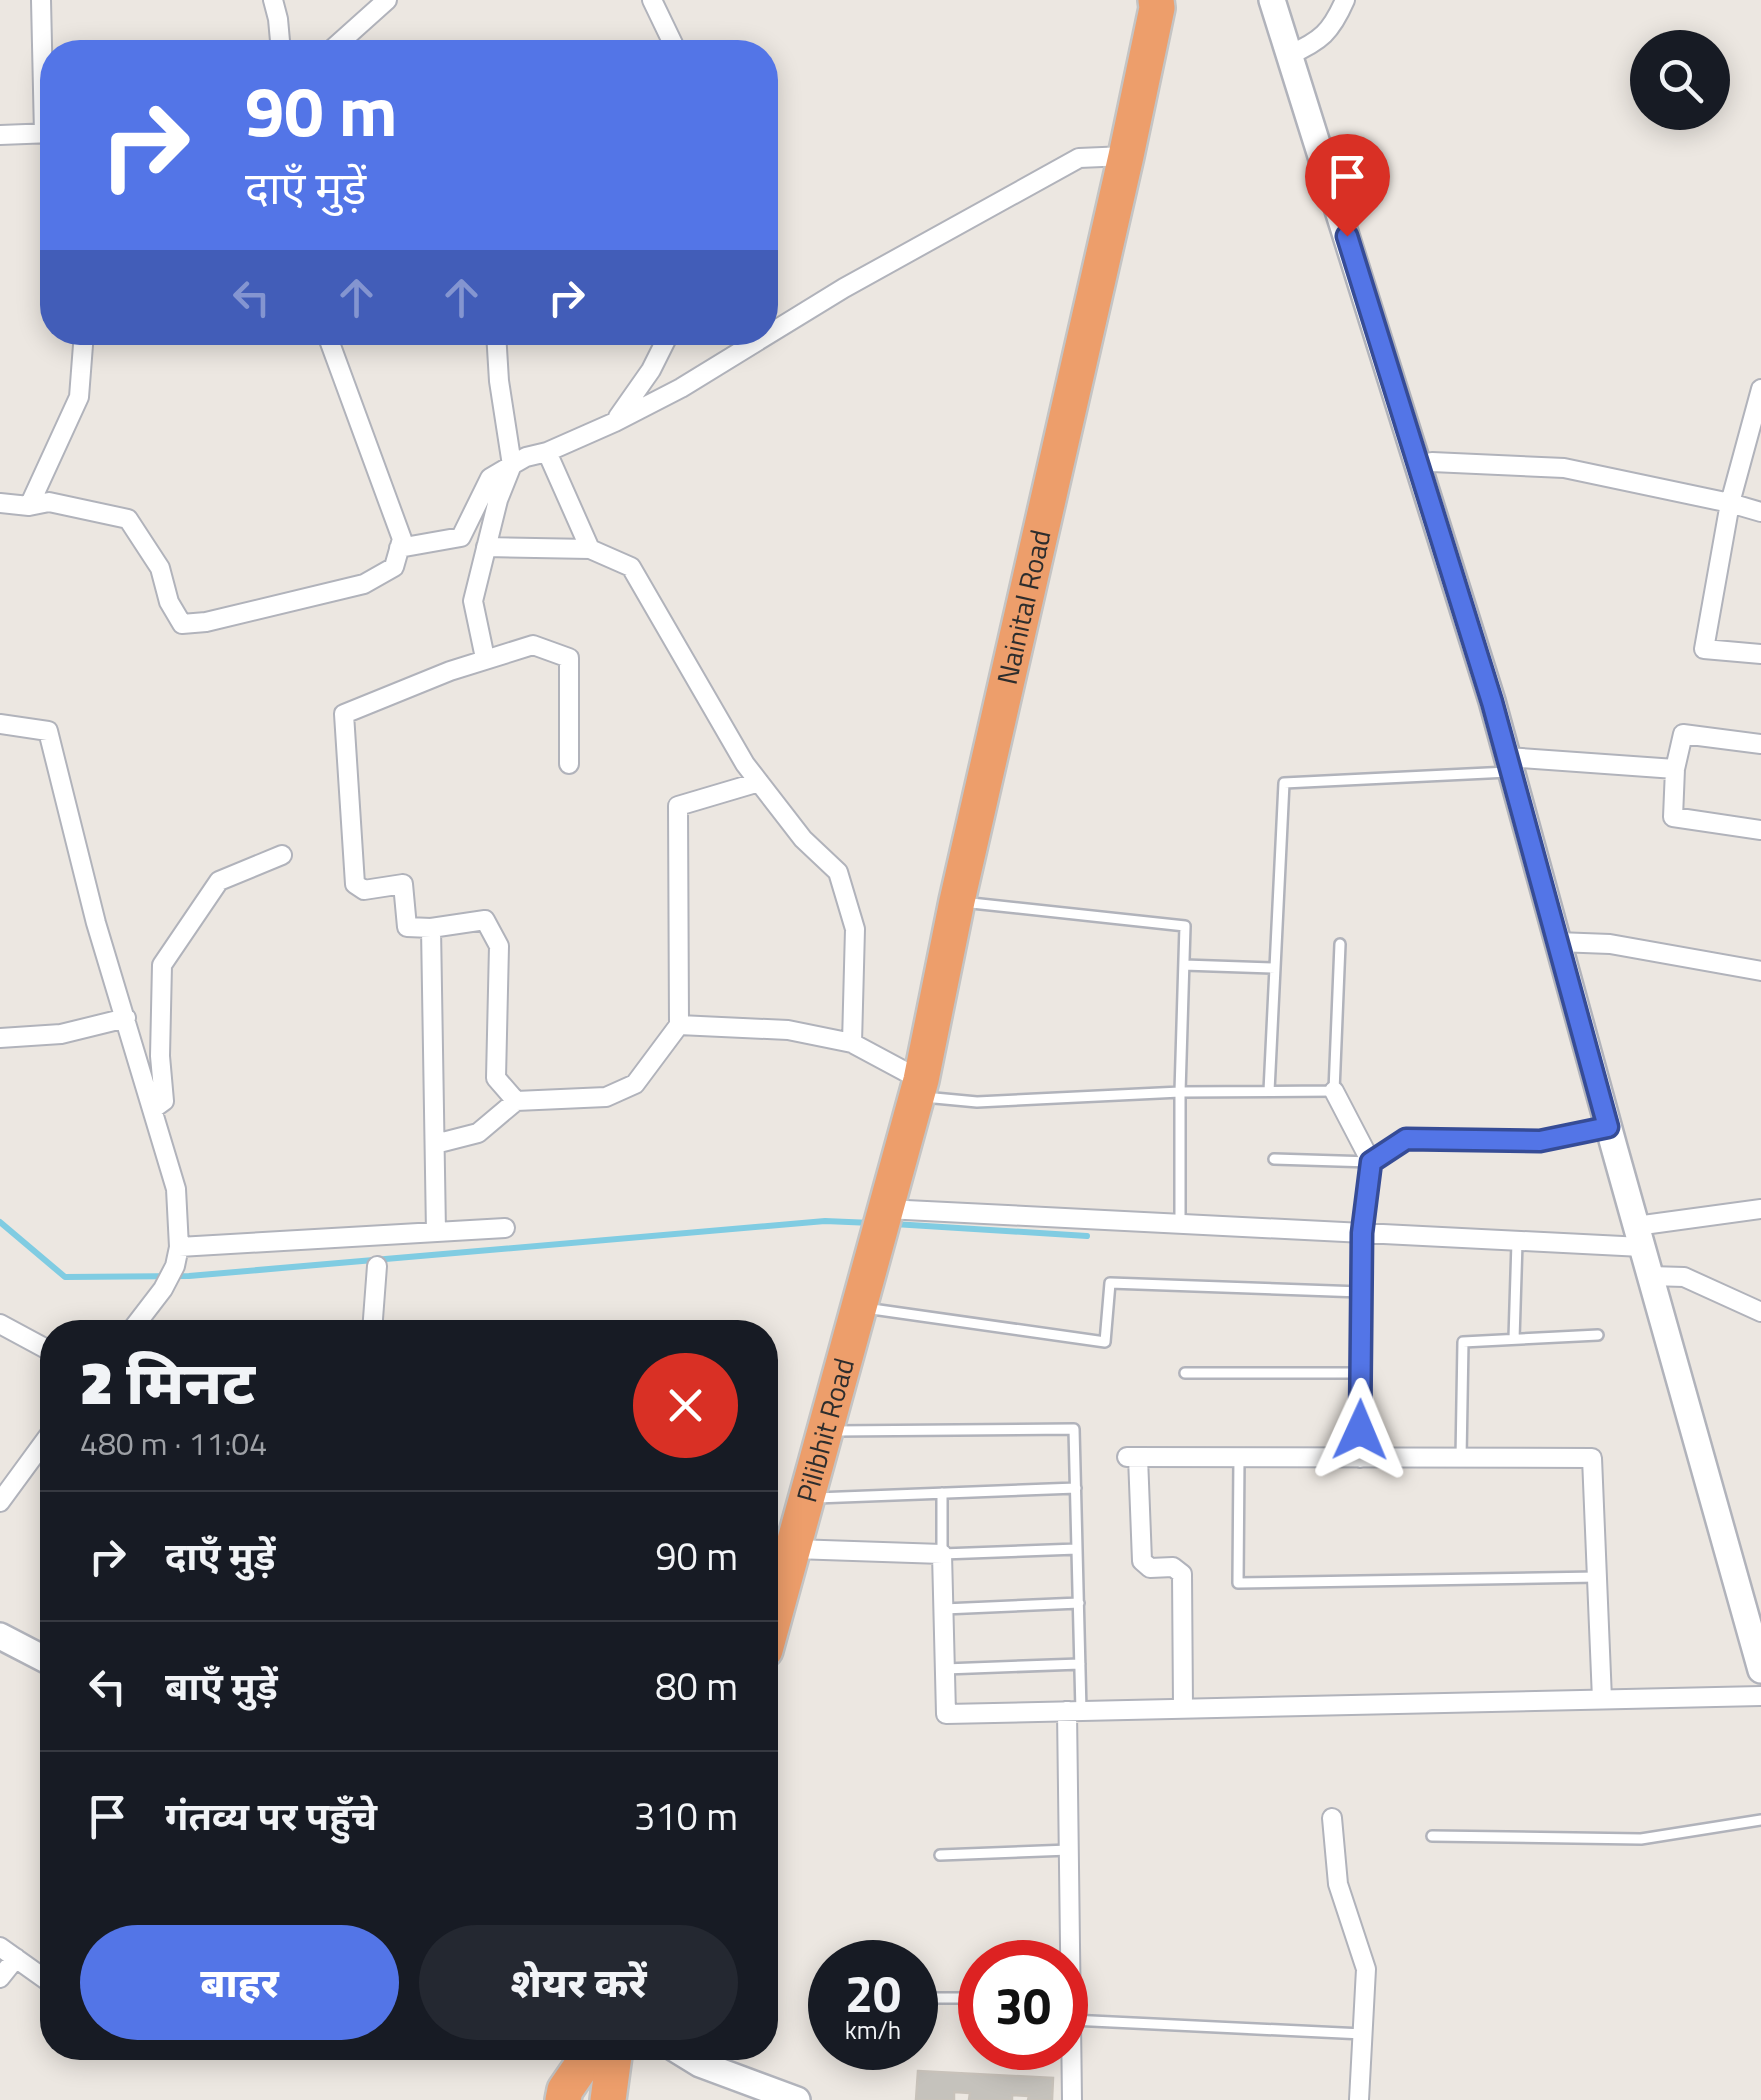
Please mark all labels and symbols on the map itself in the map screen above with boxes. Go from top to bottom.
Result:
pin [1305,134,1390,237]
street label: Nainital Road [985,525,1062,688]
street label: Pilibhit Road [784,1353,865,1507]
position arrow [1308,1378,1412,1482]
speed limit sign: 30 [958,1940,1088,2070]

